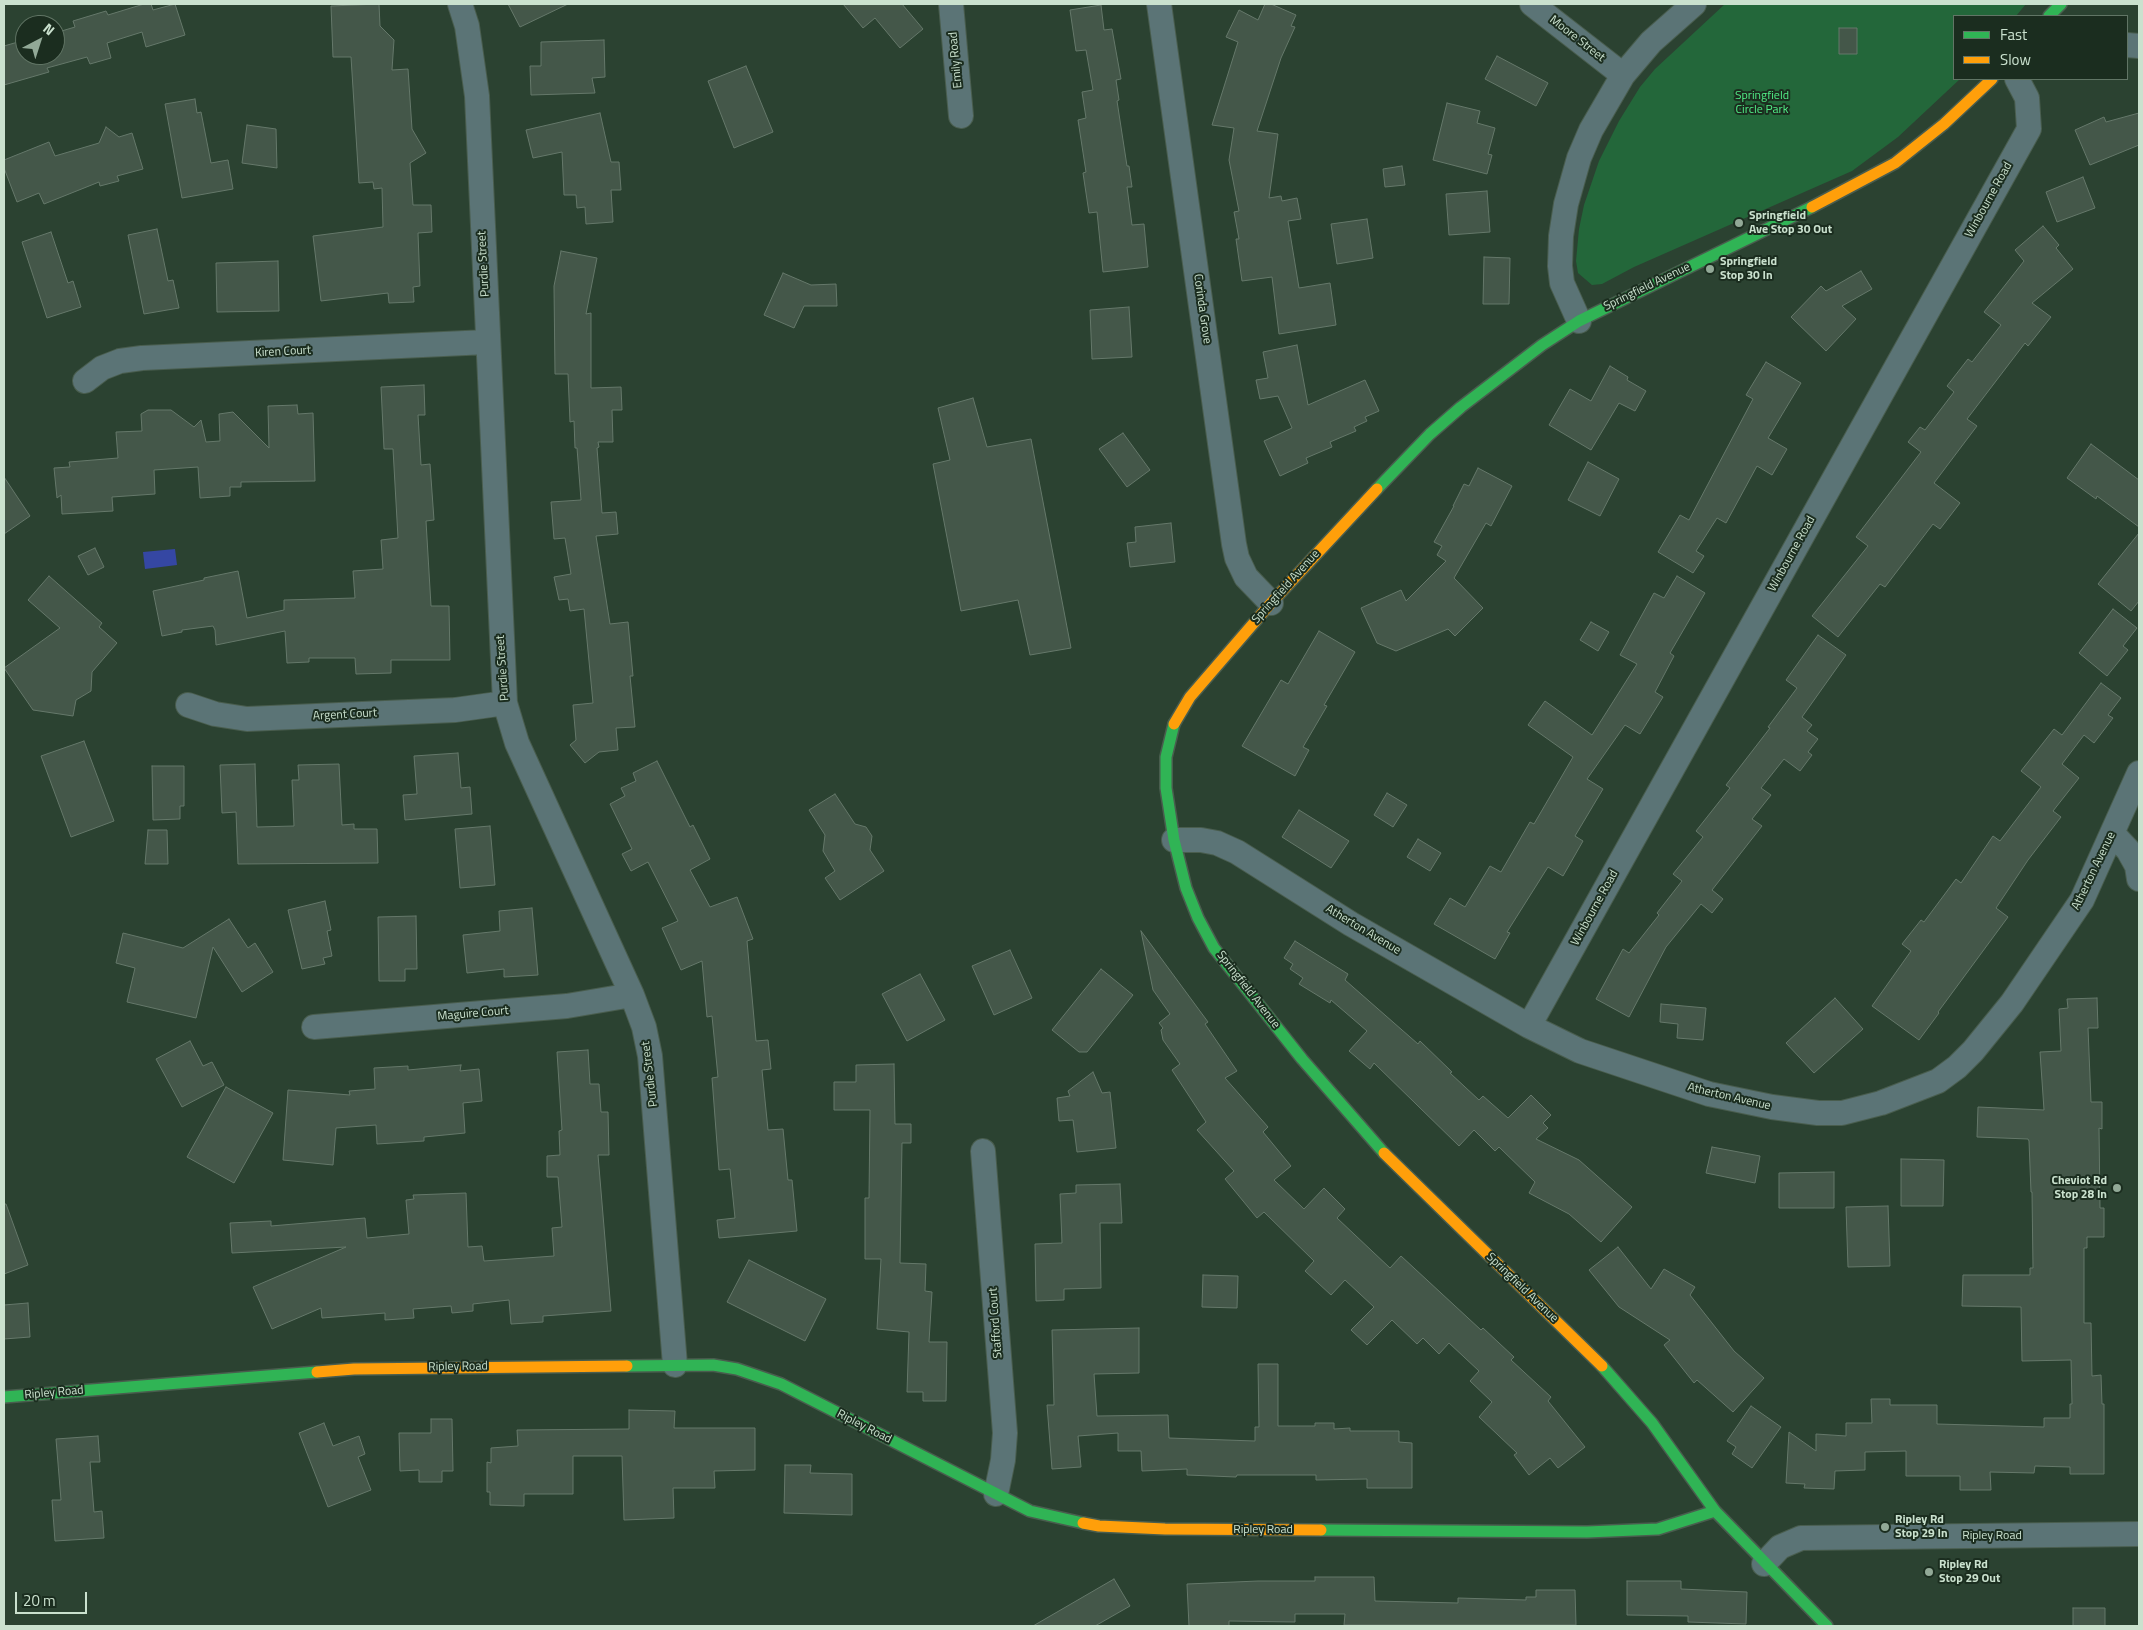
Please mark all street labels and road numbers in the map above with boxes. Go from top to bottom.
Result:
street label: Moore Street [1546,13,1608,65]
street label: Emily Road [946,31,966,89]
street label: Winbourne Road [1962,160,2016,240]
street label: Purdie Street [475,231,493,297]
street label: Springfield Avenue [1602,260,1692,314]
street label: Corinda Grove [1190,273,1214,345]
street label: Kiren Court [255,343,311,361]
street label: Winbourne Road [1765,514,1819,594]
street label: Springfield Avenue [1249,547,1323,627]
street label: Purdie Street [494,635,512,701]
street label: Argent Court [313,706,377,724]
street label: Atherton Avenue [2069,830,2119,912]
street label: Winbourne Road [1568,868,1622,948]
street label: Atherton Avenue [1323,902,1403,958]
street label: Springfield Avenue [1213,948,1283,1032]
street label: Maguire Court [437,1004,509,1024]
street label: Purdie Street [639,1040,661,1108]
street label: Atherton Avenue [1686,1080,1772,1114]
street label: Springfield Avenue [1483,1250,1561,1326]
street label: Stafford Court [986,1287,1006,1359]
street label: Ripley Road [428,1359,488,1375]
street label: Ripley Road [24,1383,84,1403]
street label: Ripley Road [834,1407,894,1447]
street label: Ripley Road [1233,1523,1293,1537]
street label: Ripley Road [1962,1529,2022,1543]

